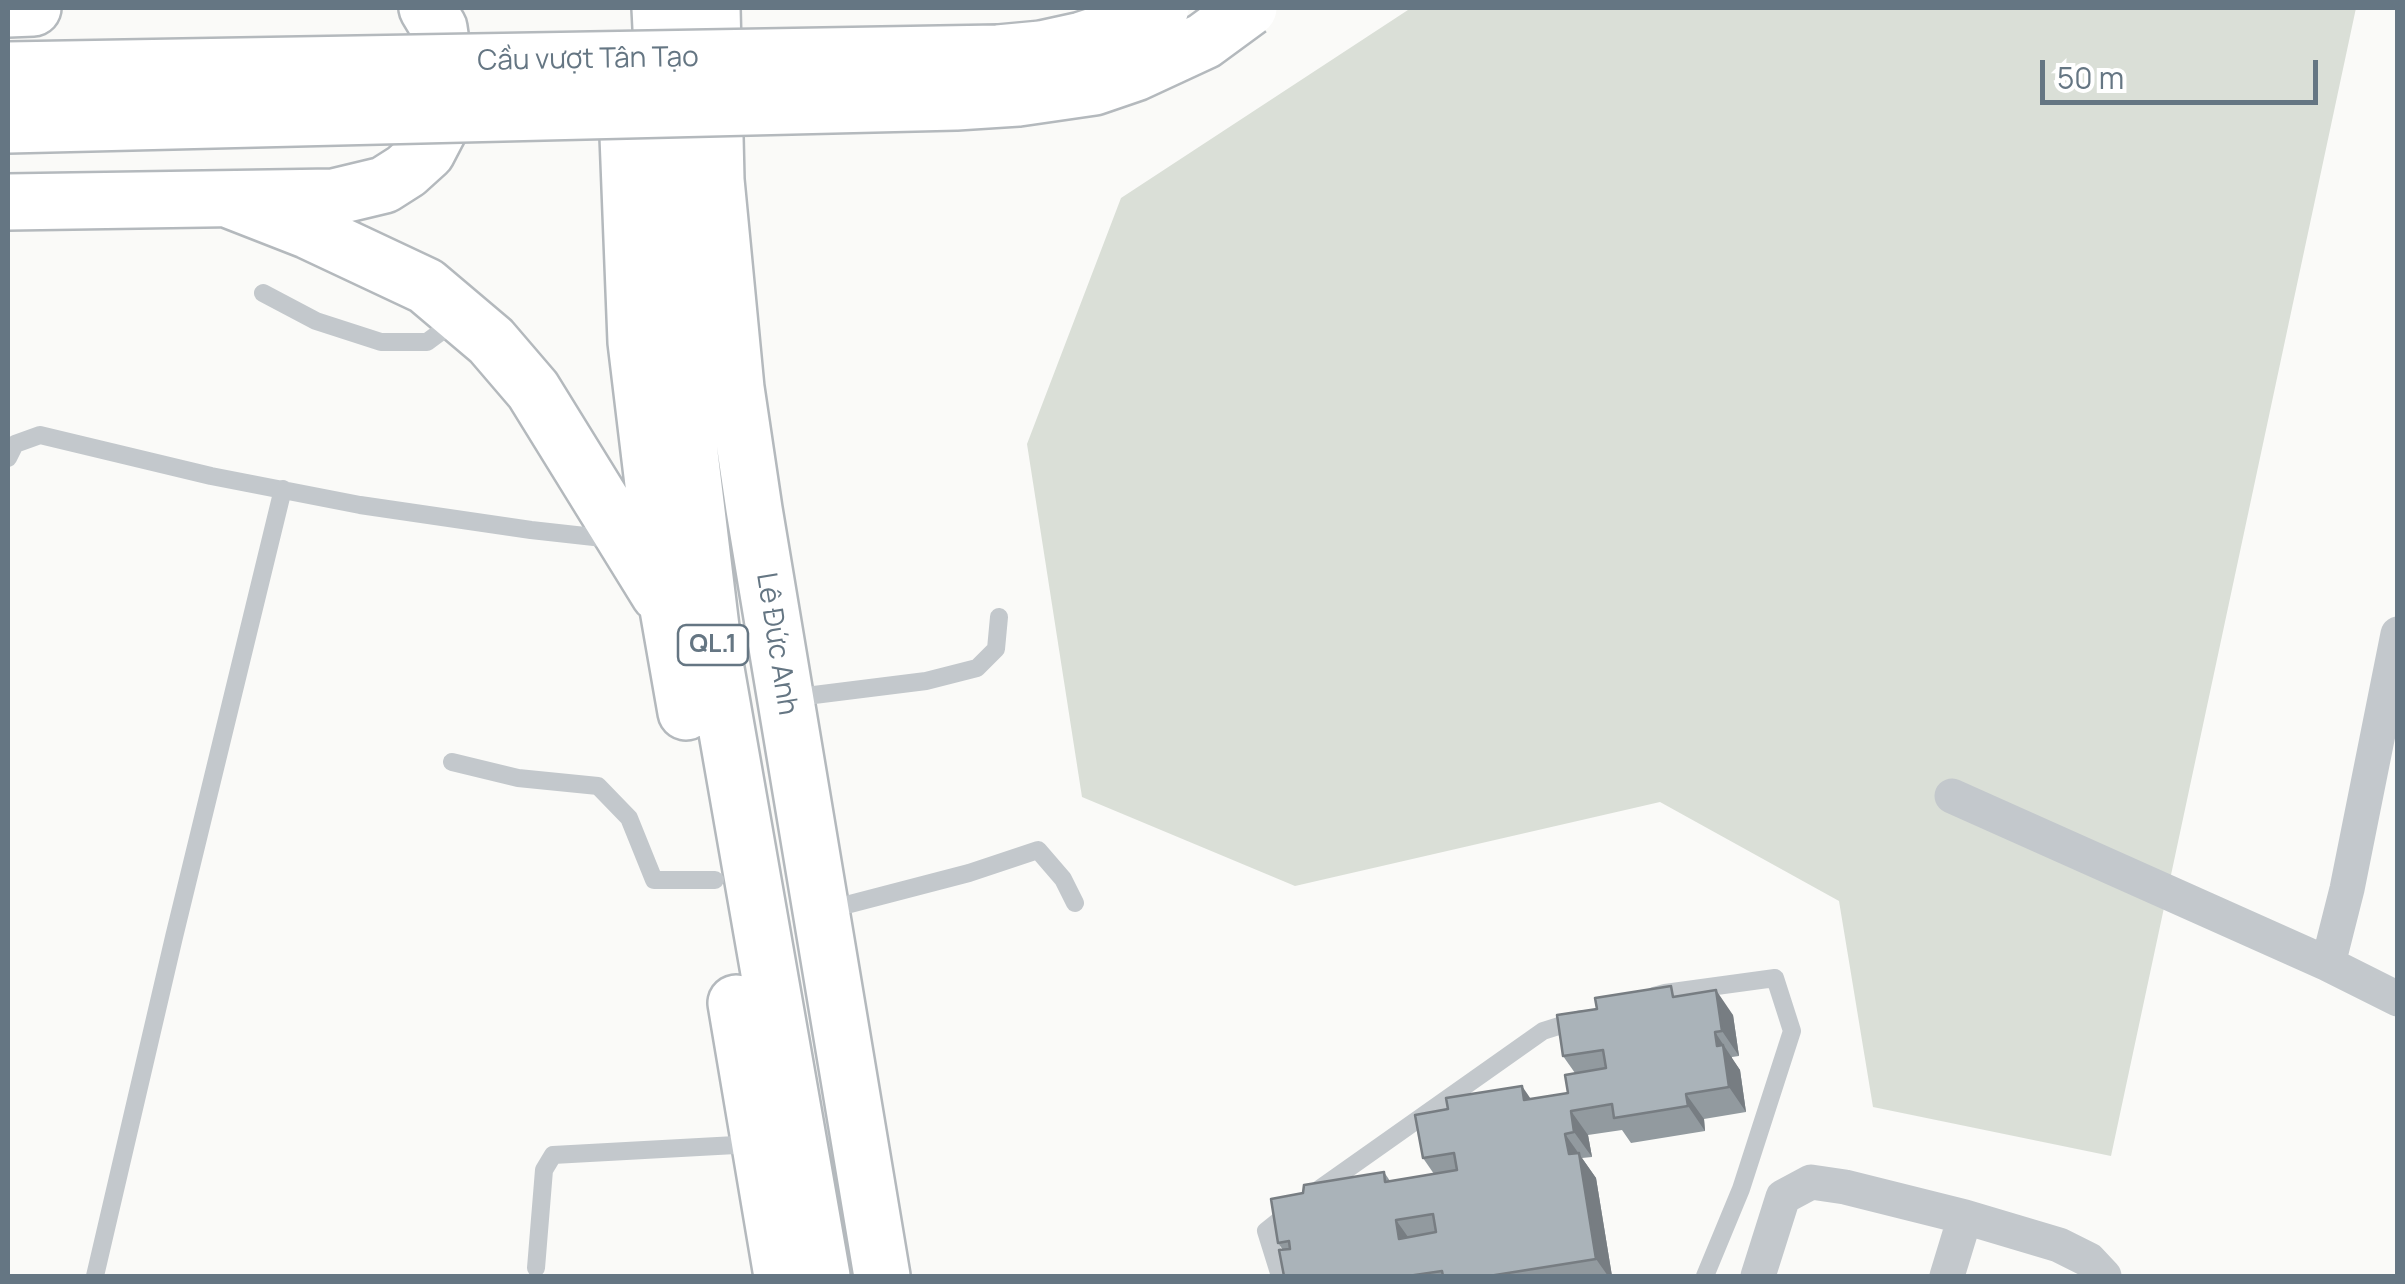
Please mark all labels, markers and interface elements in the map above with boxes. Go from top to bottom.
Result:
scale bar [2045,40,2322,102]
street label: Cầu vượt Tân Tạo [477,41,699,79]
text: 50 m [2057,57,2124,98]
street label: Lê Đức Anh [748,570,804,718]
road number: QL.1 [678,625,748,665]

